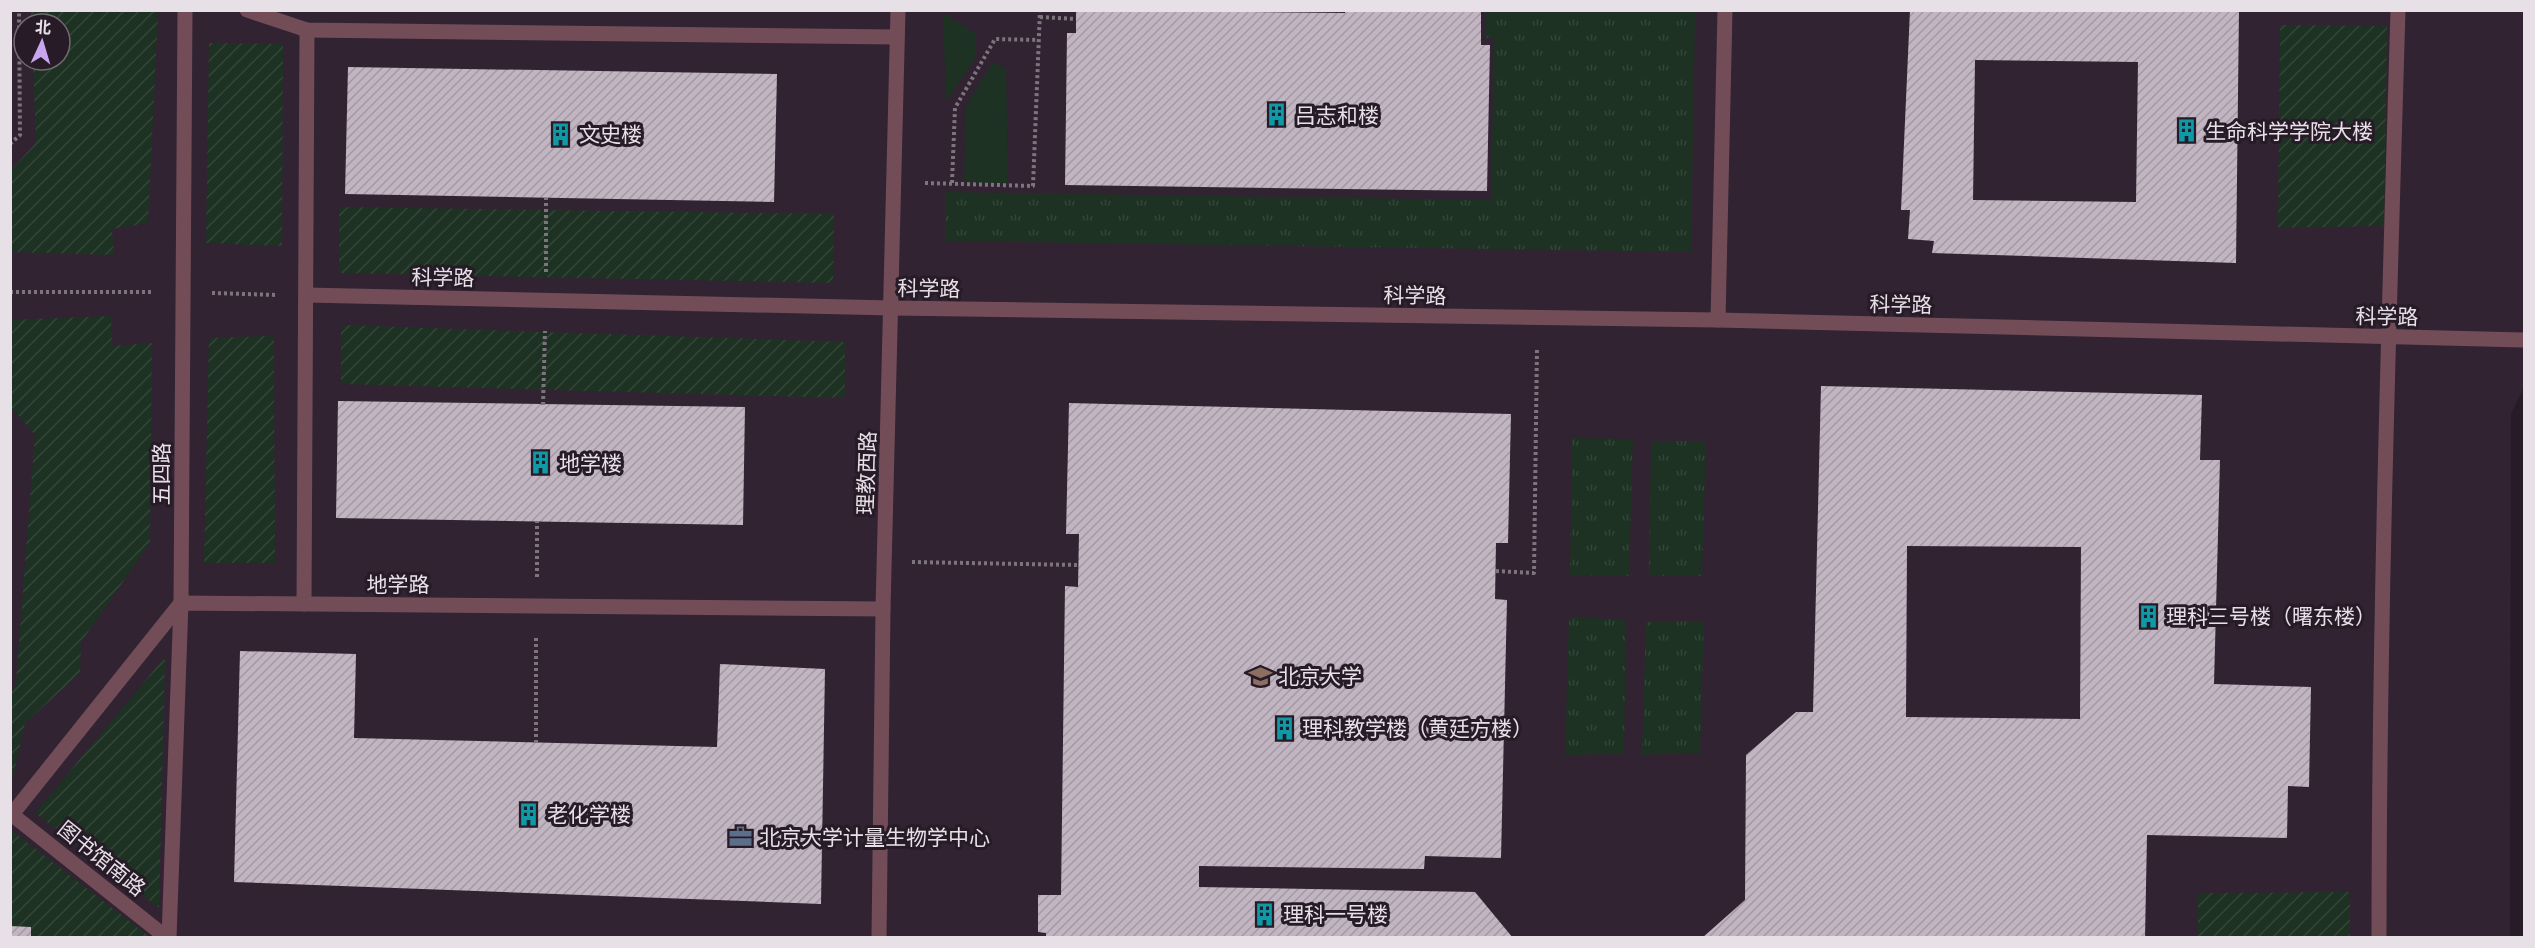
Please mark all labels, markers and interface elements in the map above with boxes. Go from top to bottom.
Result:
north arrow [12,12,72,72]
text: 北 [34,17,52,38]
building icon: 吕志和楼 [1264,102,1290,128]
place label: 吕志和楼 [1295,102,1379,128]
building icon: 生命科学学院大楼 [2174,118,2200,144]
place label: 生命科学学院大楼 [2205,118,2373,144]
building icon: 文史楼 [548,121,574,147]
place label: 文史楼 [579,121,642,147]
street label: 科学路 [411,263,475,291]
street label: 科学路 [897,274,961,302]
street label: 科学路 [1383,281,1447,309]
street label: 科学路 [1869,290,1933,318]
street label: 科学路 [2355,302,2419,330]
street label: 理教西路 [852,431,880,515]
street label: 五四路 [148,443,174,506]
building icon: 地学楼 [528,450,554,476]
place label: 地学楼 [559,450,622,476]
street label: 地学路 [367,571,430,597]
building icon: 理科三号楼（曙东楼） [2135,603,2161,629]
place label: 理科三号楼（曙东楼） [2166,603,2376,629]
school or university icon: 北京大学 [1247,663,1273,689]
place label: 北京大学 [1278,663,1362,689]
building icon: 理科教学楼（黄廷方楼） [1271,715,1297,741]
place label: 理科教学楼（黄廷方楼） [1302,715,1533,741]
building icon: 老化学楼 [516,801,542,827]
place label: 老化学楼 [547,801,631,827]
street label: 图书馆南路 [53,815,151,901]
office icon: 北京大学计量生物学中心 [728,824,754,850]
place label: 北京大学计量生物学中心 [759,824,990,850]
building icon: 理科一号楼 [1252,901,1278,927]
place label: 理科一号楼 [1283,901,1388,927]

